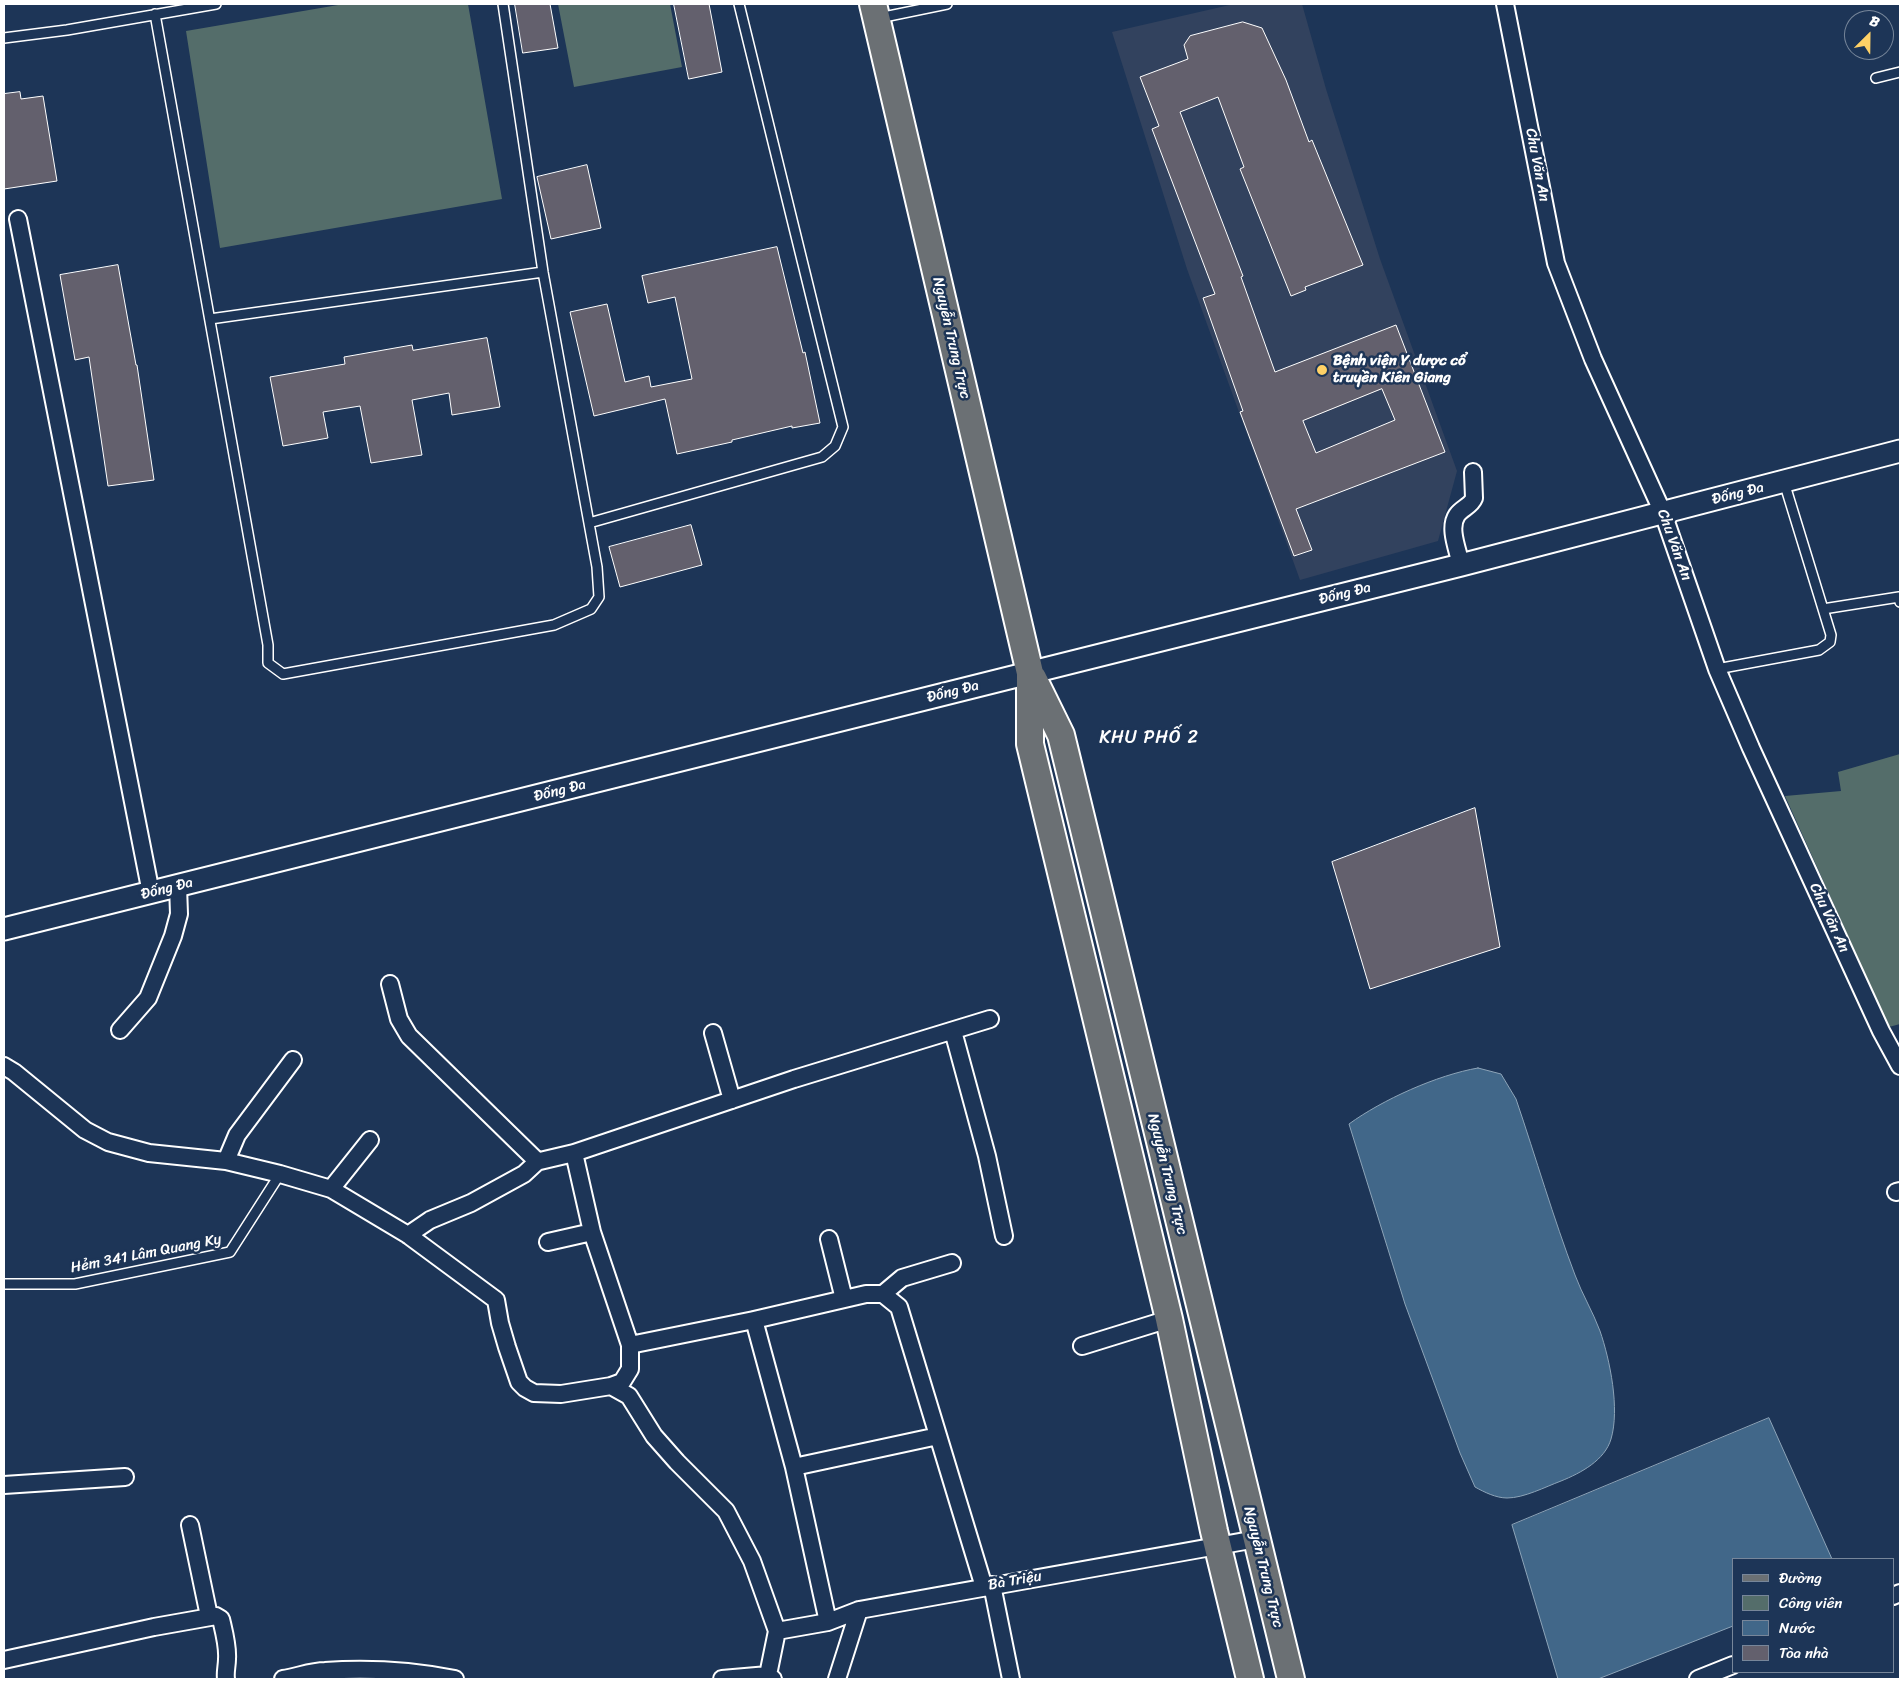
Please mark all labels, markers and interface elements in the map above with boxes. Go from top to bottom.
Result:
text: B [1866,8,1884,35]
north arrow [1844,10,1894,60]
street label: Chu Văn An [1521,127,1553,203]
street label: Nguyễn Trung Trực [928,275,974,401]
place label: Bệnh viện Y dược cổ truyền Kiên Giang [1333,352,1466,387]
marker: Bệnh viện Y dược cổ truyền Kiên Giang [1315,363,1329,377]
street label: Đống Đa [1710,479,1766,509]
street label: Chu Văn An [1653,507,1695,583]
street label: Đống Đa [1317,579,1373,609]
street label: Đống Đa [925,677,981,707]
district label: KHU PHỐ 2 [1098,727,1200,749]
street label: Đống Đa [532,776,588,806]
street label: Đống Đa [139,874,195,904]
street label: Chu Văn An [1805,880,1853,956]
street label: Nguyễn Trung Trực [1143,1112,1191,1236]
street label: Hẻm 341 Lâm Quang Ky [69,1231,223,1277]
street label: Nguyễn Trung Trực [1239,1505,1287,1629]
legend [1732,1558,1894,1673]
text: Đường [1779,1565,1822,1591]
street label: Bà Triệu [987,1567,1043,1595]
text: Công viên [1779,1590,1842,1616]
text: Nước [1779,1615,1815,1641]
text: Tòa nhà [1779,1640,1829,1666]

